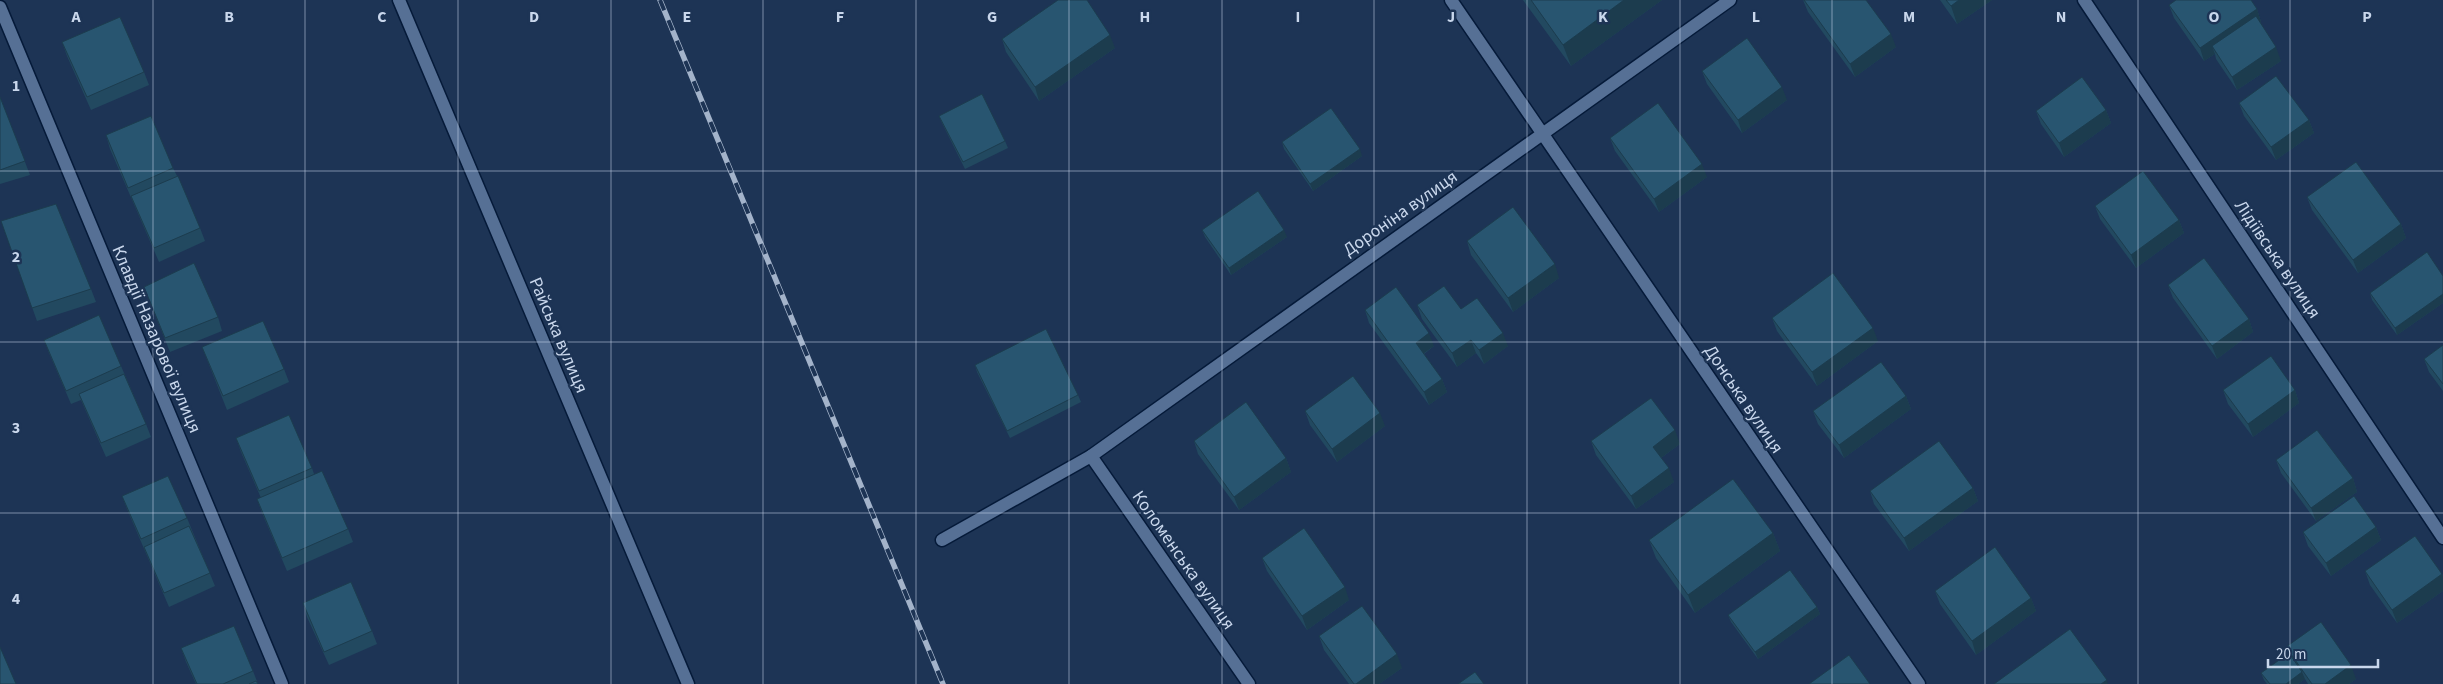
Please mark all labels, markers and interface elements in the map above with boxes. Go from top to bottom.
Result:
text: A [70,6,81,28]
text: B [224,6,234,28]
text: C [377,6,387,28]
text: D [529,6,539,28]
text: E [683,6,691,28]
text: F [836,6,844,28]
text: G [987,6,997,28]
text: H [1140,6,1150,28]
text: I [1296,6,1300,28]
text: J [1447,6,1455,28]
text: K [1598,6,1608,28]
text: L [1752,6,1760,28]
text: M [1903,6,1915,28]
text: N [2056,6,2066,28]
text: O [2209,6,2220,28]
text: P [2362,6,2372,28]
text: 1 [12,75,20,97]
street label: Дороніна вулиця [1338,164,1463,262]
street label: Лідіївська вулиця [2229,195,2327,324]
street label: Клавдії Назарової вулиця [106,241,208,437]
text: 2 [12,246,20,268]
street label: Райська вулиця [523,273,594,397]
street label: Донська вулиця [1698,340,1789,459]
text: 3 [12,417,20,439]
street label: Коломенська вулиця [1126,486,1241,635]
text: 4 [12,588,21,610]
scale bar [2268,636,2378,668]
text: 20 m [2276,644,2306,665]

